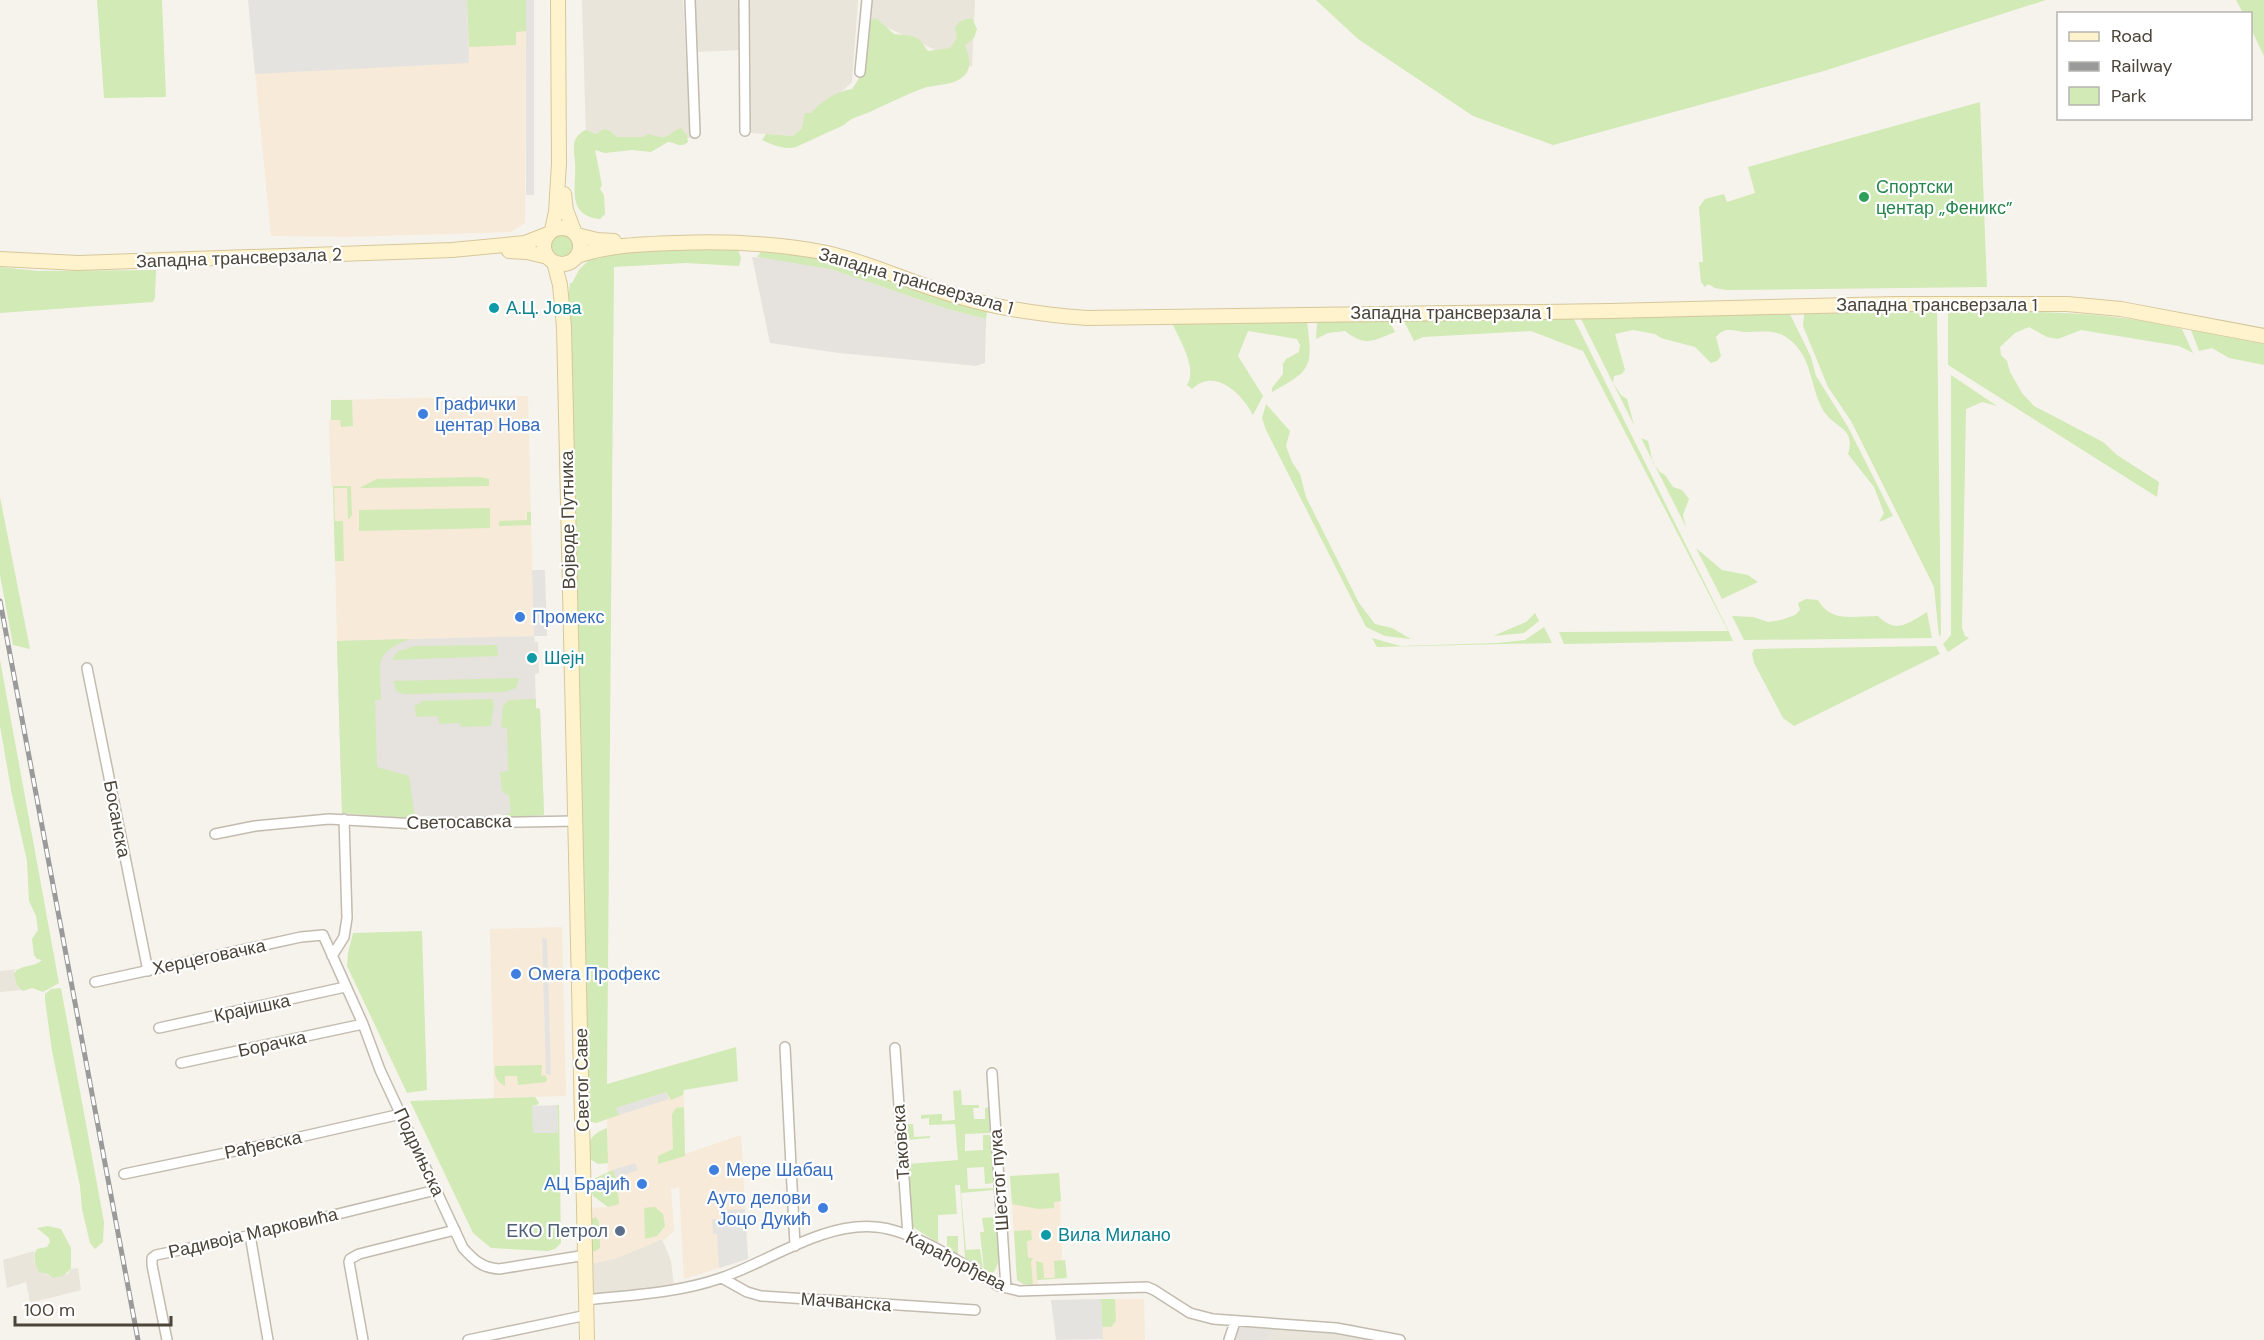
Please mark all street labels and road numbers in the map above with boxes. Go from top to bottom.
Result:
street label: Западна трансверзала 2 [136,242,342,274]
street label: Западна трансверзала 1 [816,242,1016,320]
street label: Западна трансверзала 1 [1836,293,2038,317]
street label: Западна трансверзала 1 [1350,301,1552,325]
street label: Војводе Путника [555,449,581,590]
street label: Босанска [98,778,136,861]
street label: Светосавска [406,809,513,835]
street label: Херцеговачка [150,933,269,981]
street label: Крајишка [212,988,293,1028]
street label: Борачка [236,1025,309,1063]
street label: Светог Саве [569,1028,595,1132]
street label: Таковска [886,1103,916,1180]
street label: Подрињска [388,1104,450,1201]
street label: Рађевска [222,1125,305,1165]
street label: Шестог пука [983,1127,1015,1232]
street label: Радивоја Марковића [166,1202,341,1264]
street label: Карађорђева [902,1225,1011,1297]
street label: Мачванска [800,1287,893,1317]

